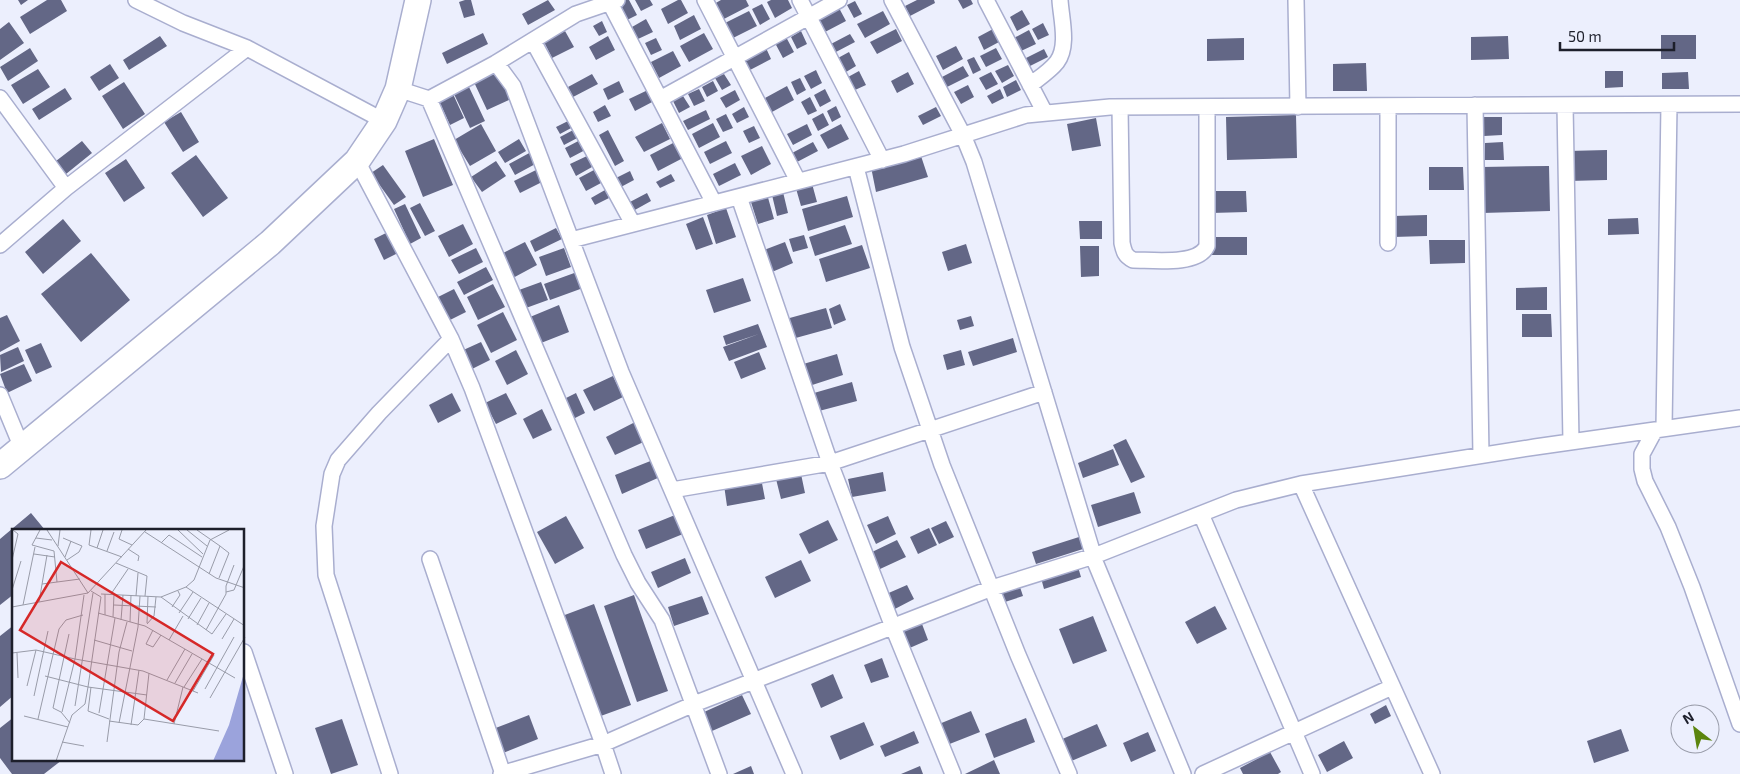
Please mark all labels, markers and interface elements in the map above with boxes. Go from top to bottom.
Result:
scale bar [1560,20,1674,52]
text: 50 m [1568,27,1602,45]
inset map [12,529,245,762]
north arrow [1670,704,1720,754]
text: N [1679,708,1697,727]

